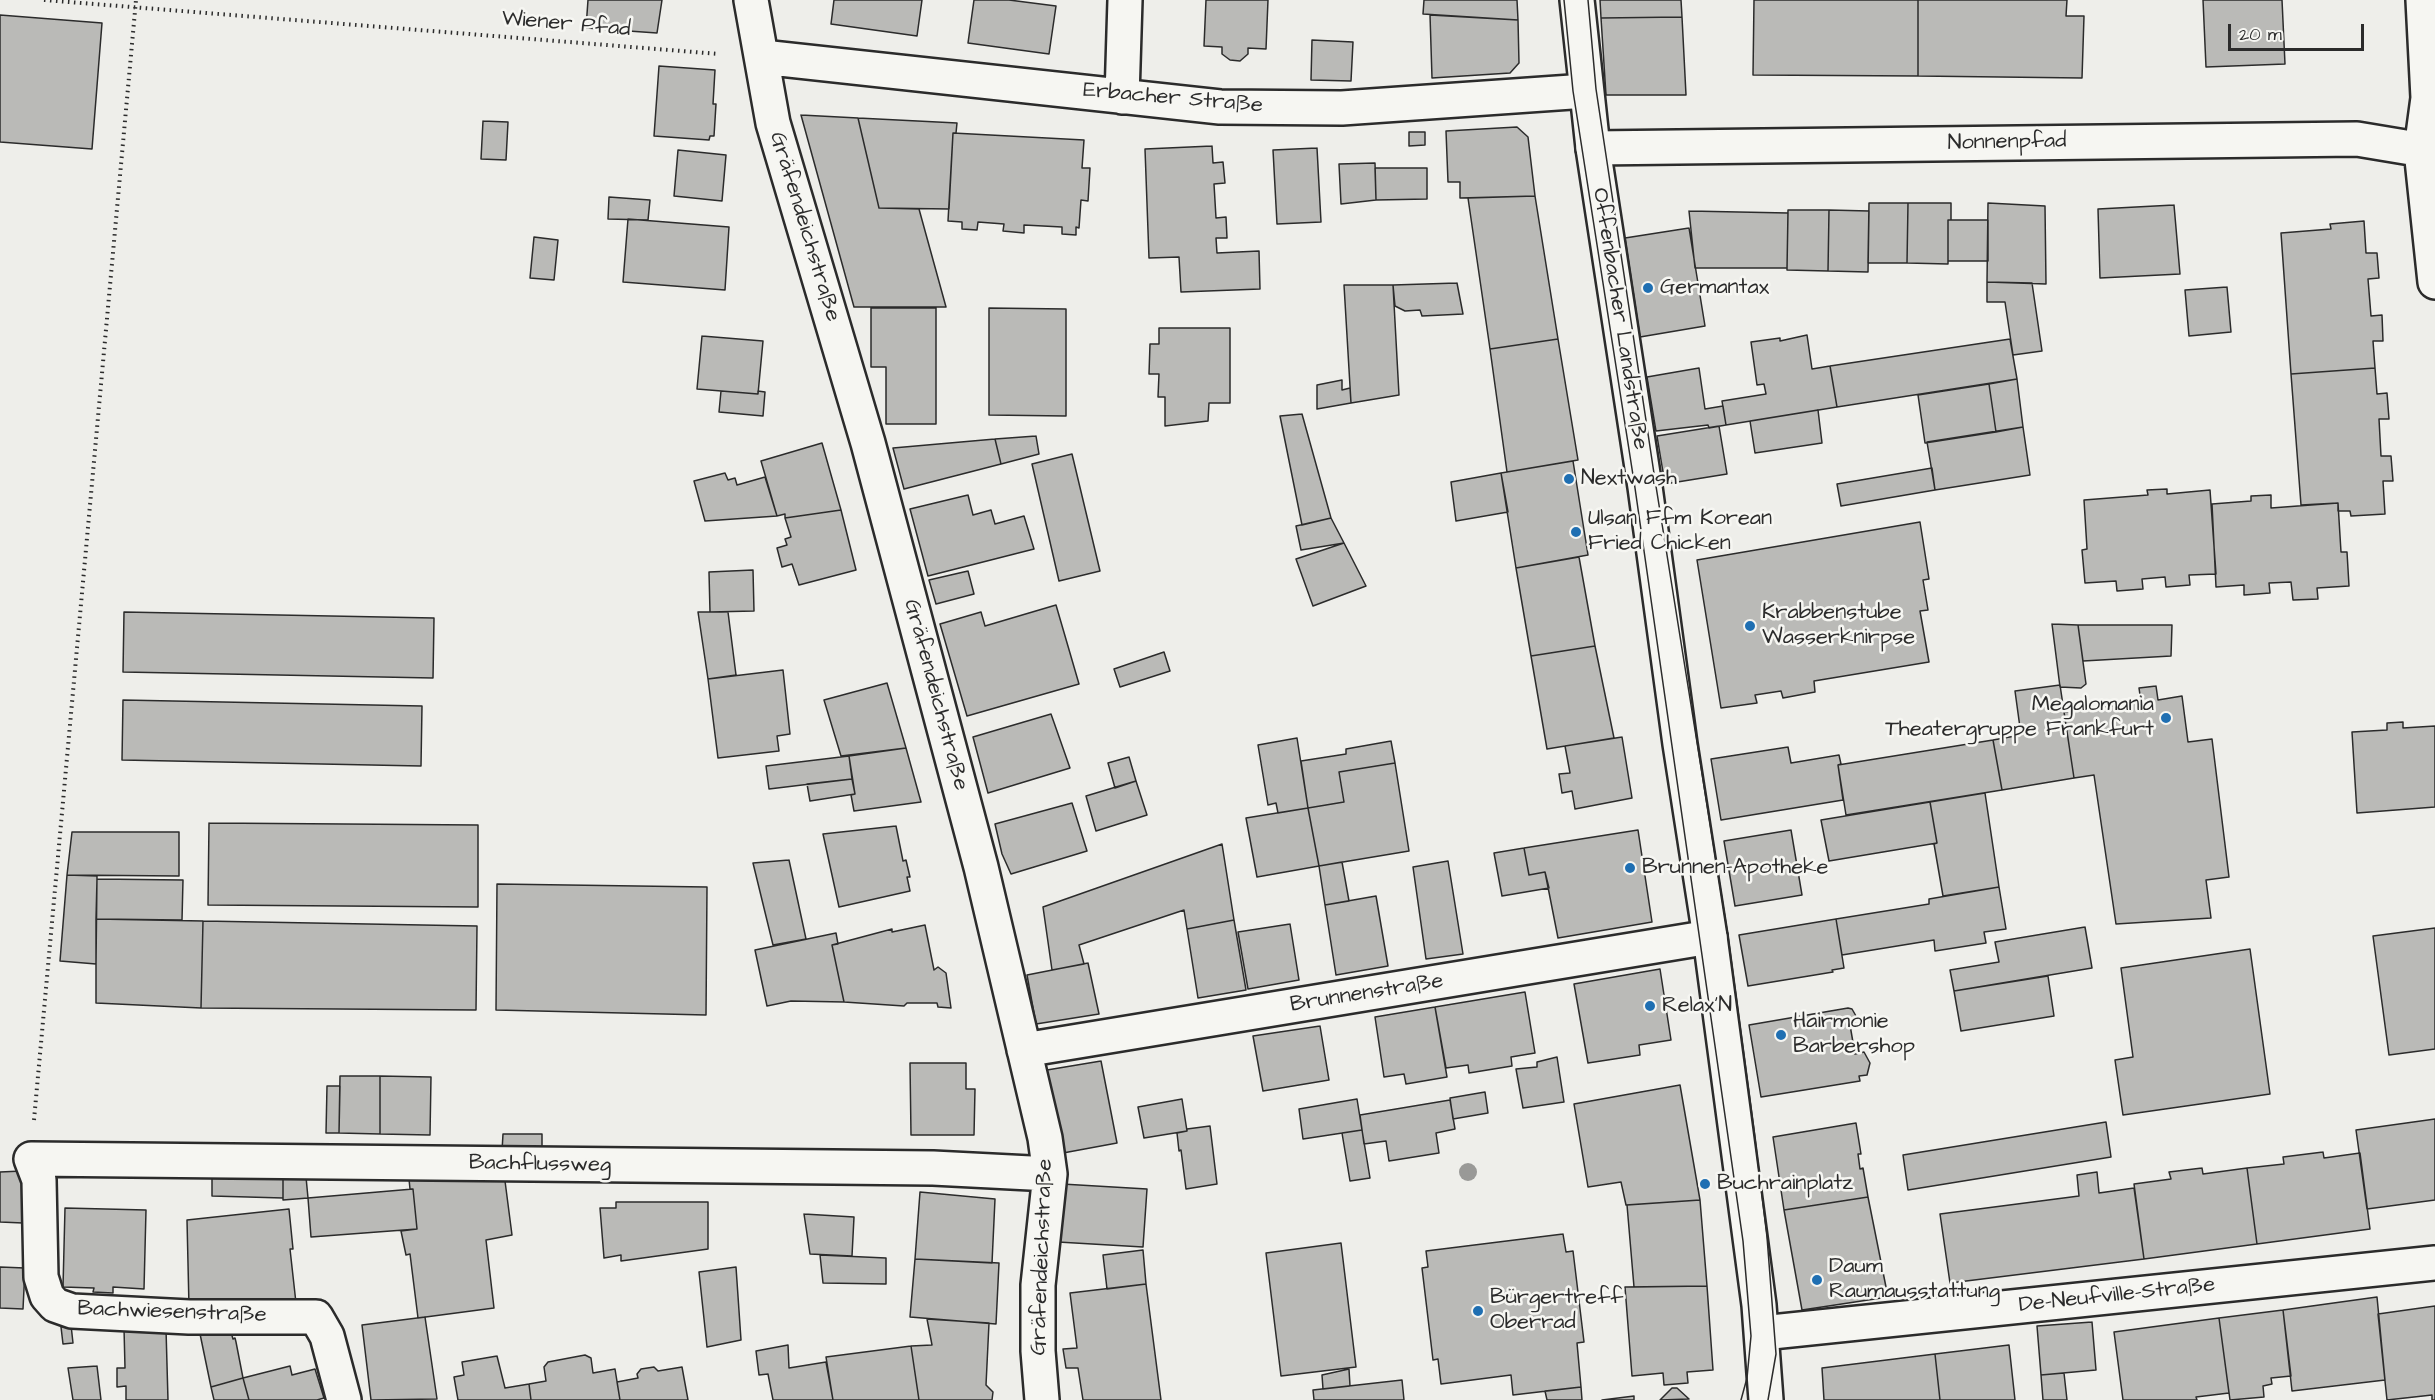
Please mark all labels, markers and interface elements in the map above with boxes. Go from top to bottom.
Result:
street label: Wiener Pfad [500,6,632,44]
scale bar [2231,12,2368,50]
text: 20 m [2239,22,2282,47]
street label: Erbacher Straße [1082,78,1264,120]
street label: Gräfendeichstraße [763,129,845,325]
street label: Nonnenpfad [1947,129,2067,157]
street label: Offenbacher Landstraße [1585,186,1653,452]
place label: Germantax [1660,275,1769,301]
marker: Germantax [1641,281,1655,295]
place label: Nextwash [1581,466,1677,492]
marker: Nextwash [1562,472,1576,486]
place label: Ulsan Ffm Korean Fried Chicken [1588,506,1772,558]
marker: Ulsan Ffm Korean Fried Chicken [1569,525,1583,539]
street label: Gräfendeichstraße [897,597,973,793]
place label: Krabbenstube Wasserknirpse [1762,600,1915,652]
marker: Krabbenstube Wasserknirpse [1743,619,1757,633]
place label: Megalomania Theatergruppe Frankfurt [1885,692,2154,744]
marker: Megalomania Theatergruppe Frankfurt [2159,711,2173,725]
place label: Brunnen-Apotheke [1642,855,1829,881]
marker: Brunnen-Apotheke [1623,861,1637,875]
street label: Brunnenstraße [1289,969,1445,1019]
place label: Relax'N [1662,993,1732,1019]
marker: Relax'N [1643,999,1657,1013]
place label: Hairmonie Barbershop [1793,1009,1915,1060]
marker: Hairmonie Barbershop [1774,1028,1788,1042]
street label: Bachflussweg [469,1151,611,1179]
street label: Gräfendeichstraße [1026,1158,1060,1356]
place label: Buchrainplatz [1717,1171,1853,1197]
marker: Buchrainplatz [1698,1177,1712,1191]
place label: Daum Raumausstattung [1829,1254,2000,1306]
marker: Daum Raumausstattung [1810,1273,1824,1287]
street label: De-Neufville-Straße [2018,1273,2216,1319]
place label: Bürgertreff Oberrad [1490,1285,1623,1336]
street label: Bachwiesenstraße [77,1297,267,1329]
marker: Bürgertreff Oberrad [1471,1304,1485,1318]

